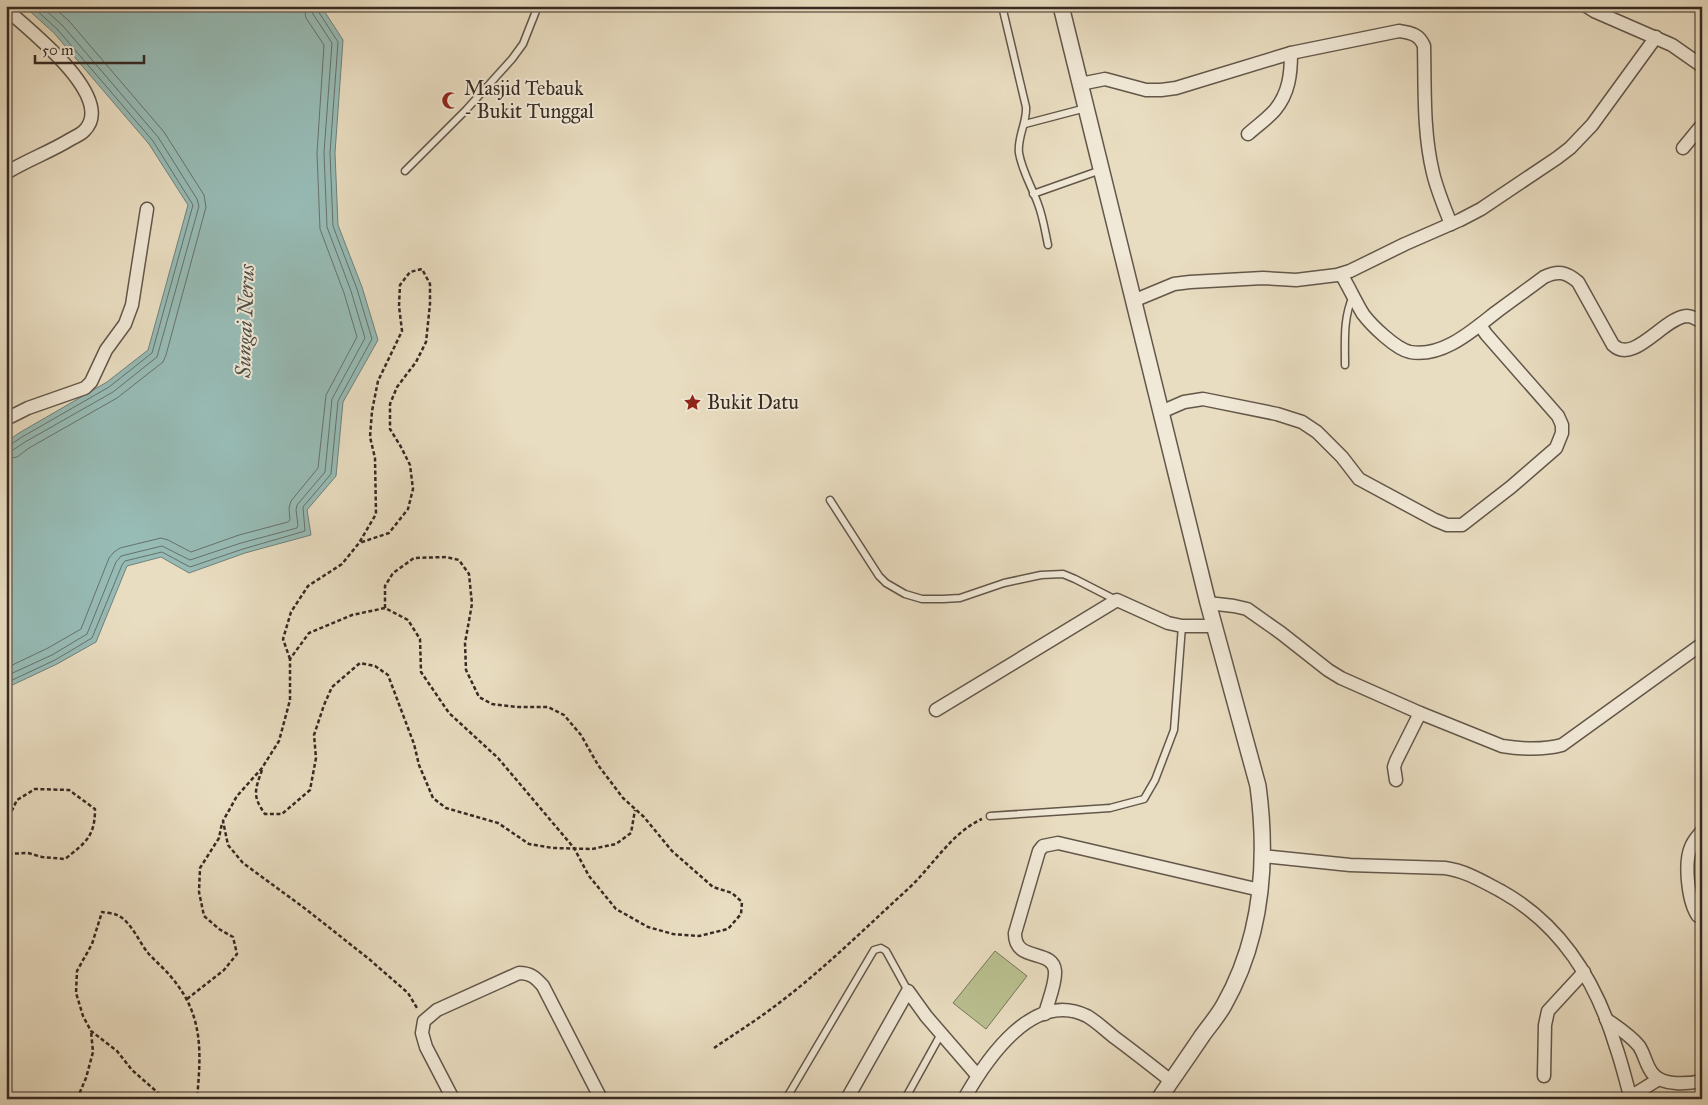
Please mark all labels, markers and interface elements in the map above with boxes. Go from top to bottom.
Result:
scale bar [35,32,144,64]
text: 50 m [42,41,74,59]
place label: Masjid Tebauk - Bukit Tunggal [464,76,594,124]
mosque icon: Masjid Tebauk - Bukit Tunggal [440,90,460,110]
water label: Sungai Nerus [230,263,260,379]
place label: Bukit Datu [707,390,799,414]
place icon: Bukit Datu [683,392,703,412]

